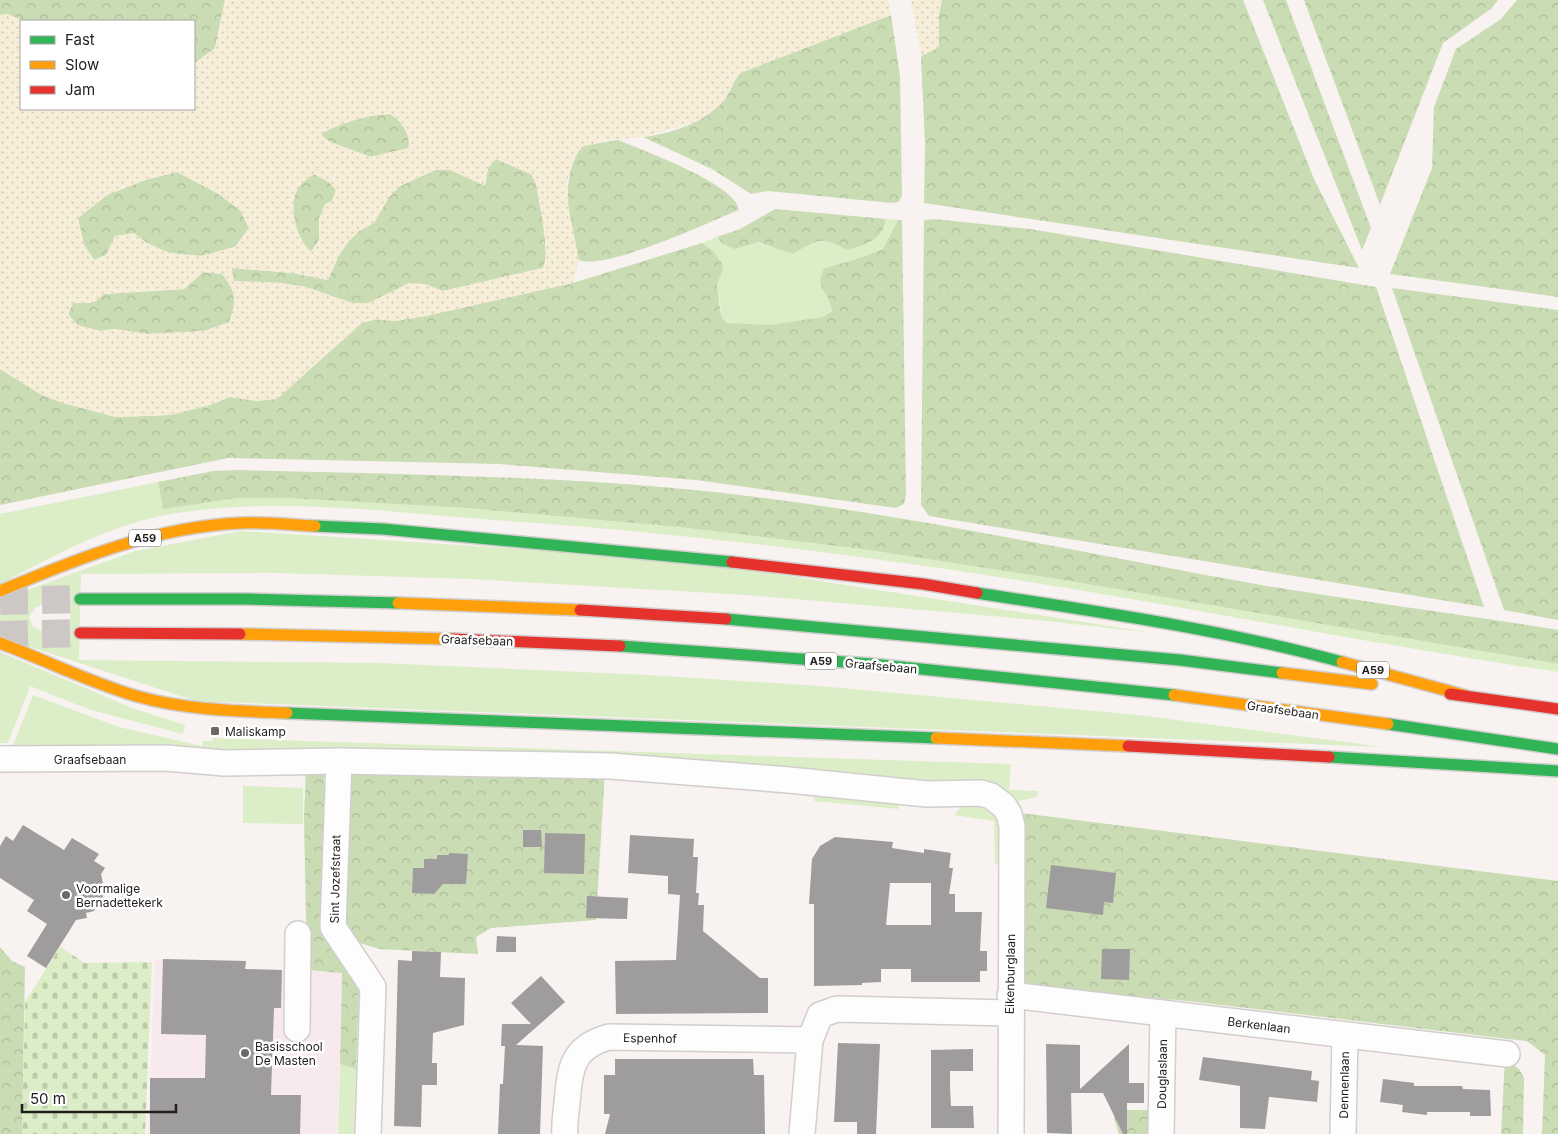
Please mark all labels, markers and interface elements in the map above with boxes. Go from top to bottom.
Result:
legend [20,20,195,110]
text: Fast [65,30,95,49]
text: Slow [65,55,99,74]
text: Jam [65,80,95,99]
road number: A59 [129,530,161,546]
street label: Graafsebaan [441,631,513,649]
road number: A59 [805,652,837,669]
street label: Graafsebaan [844,655,918,677]
road number: A59 [1357,662,1389,678]
street label: Graafsebaan [1246,698,1320,722]
place label: Maliskamp [225,724,286,739]
marker: Maliskamp [209,725,221,737]
street label: Graafsebaan [54,752,126,767]
street label: Sint Jozefstraat [327,834,343,923]
place label: Voormalige Bernadettekerk [76,881,163,910]
marker: Voormalige Bernadettekerk [60,889,72,901]
street label: Eikenburglaan [1002,934,1018,1014]
street label: Berkenlaan [1227,1014,1291,1036]
street label: Espenhof [623,1030,678,1046]
place label: Basisschool De Masten [255,1039,323,1068]
street label: Douglaslaan [1154,1039,1170,1109]
marker: Basisschool De Masten [239,1047,251,1059]
street label: Dennenlaan [1336,1051,1352,1119]
scale bar [22,1082,176,1114]
text: 50 m [30,1089,66,1108]

